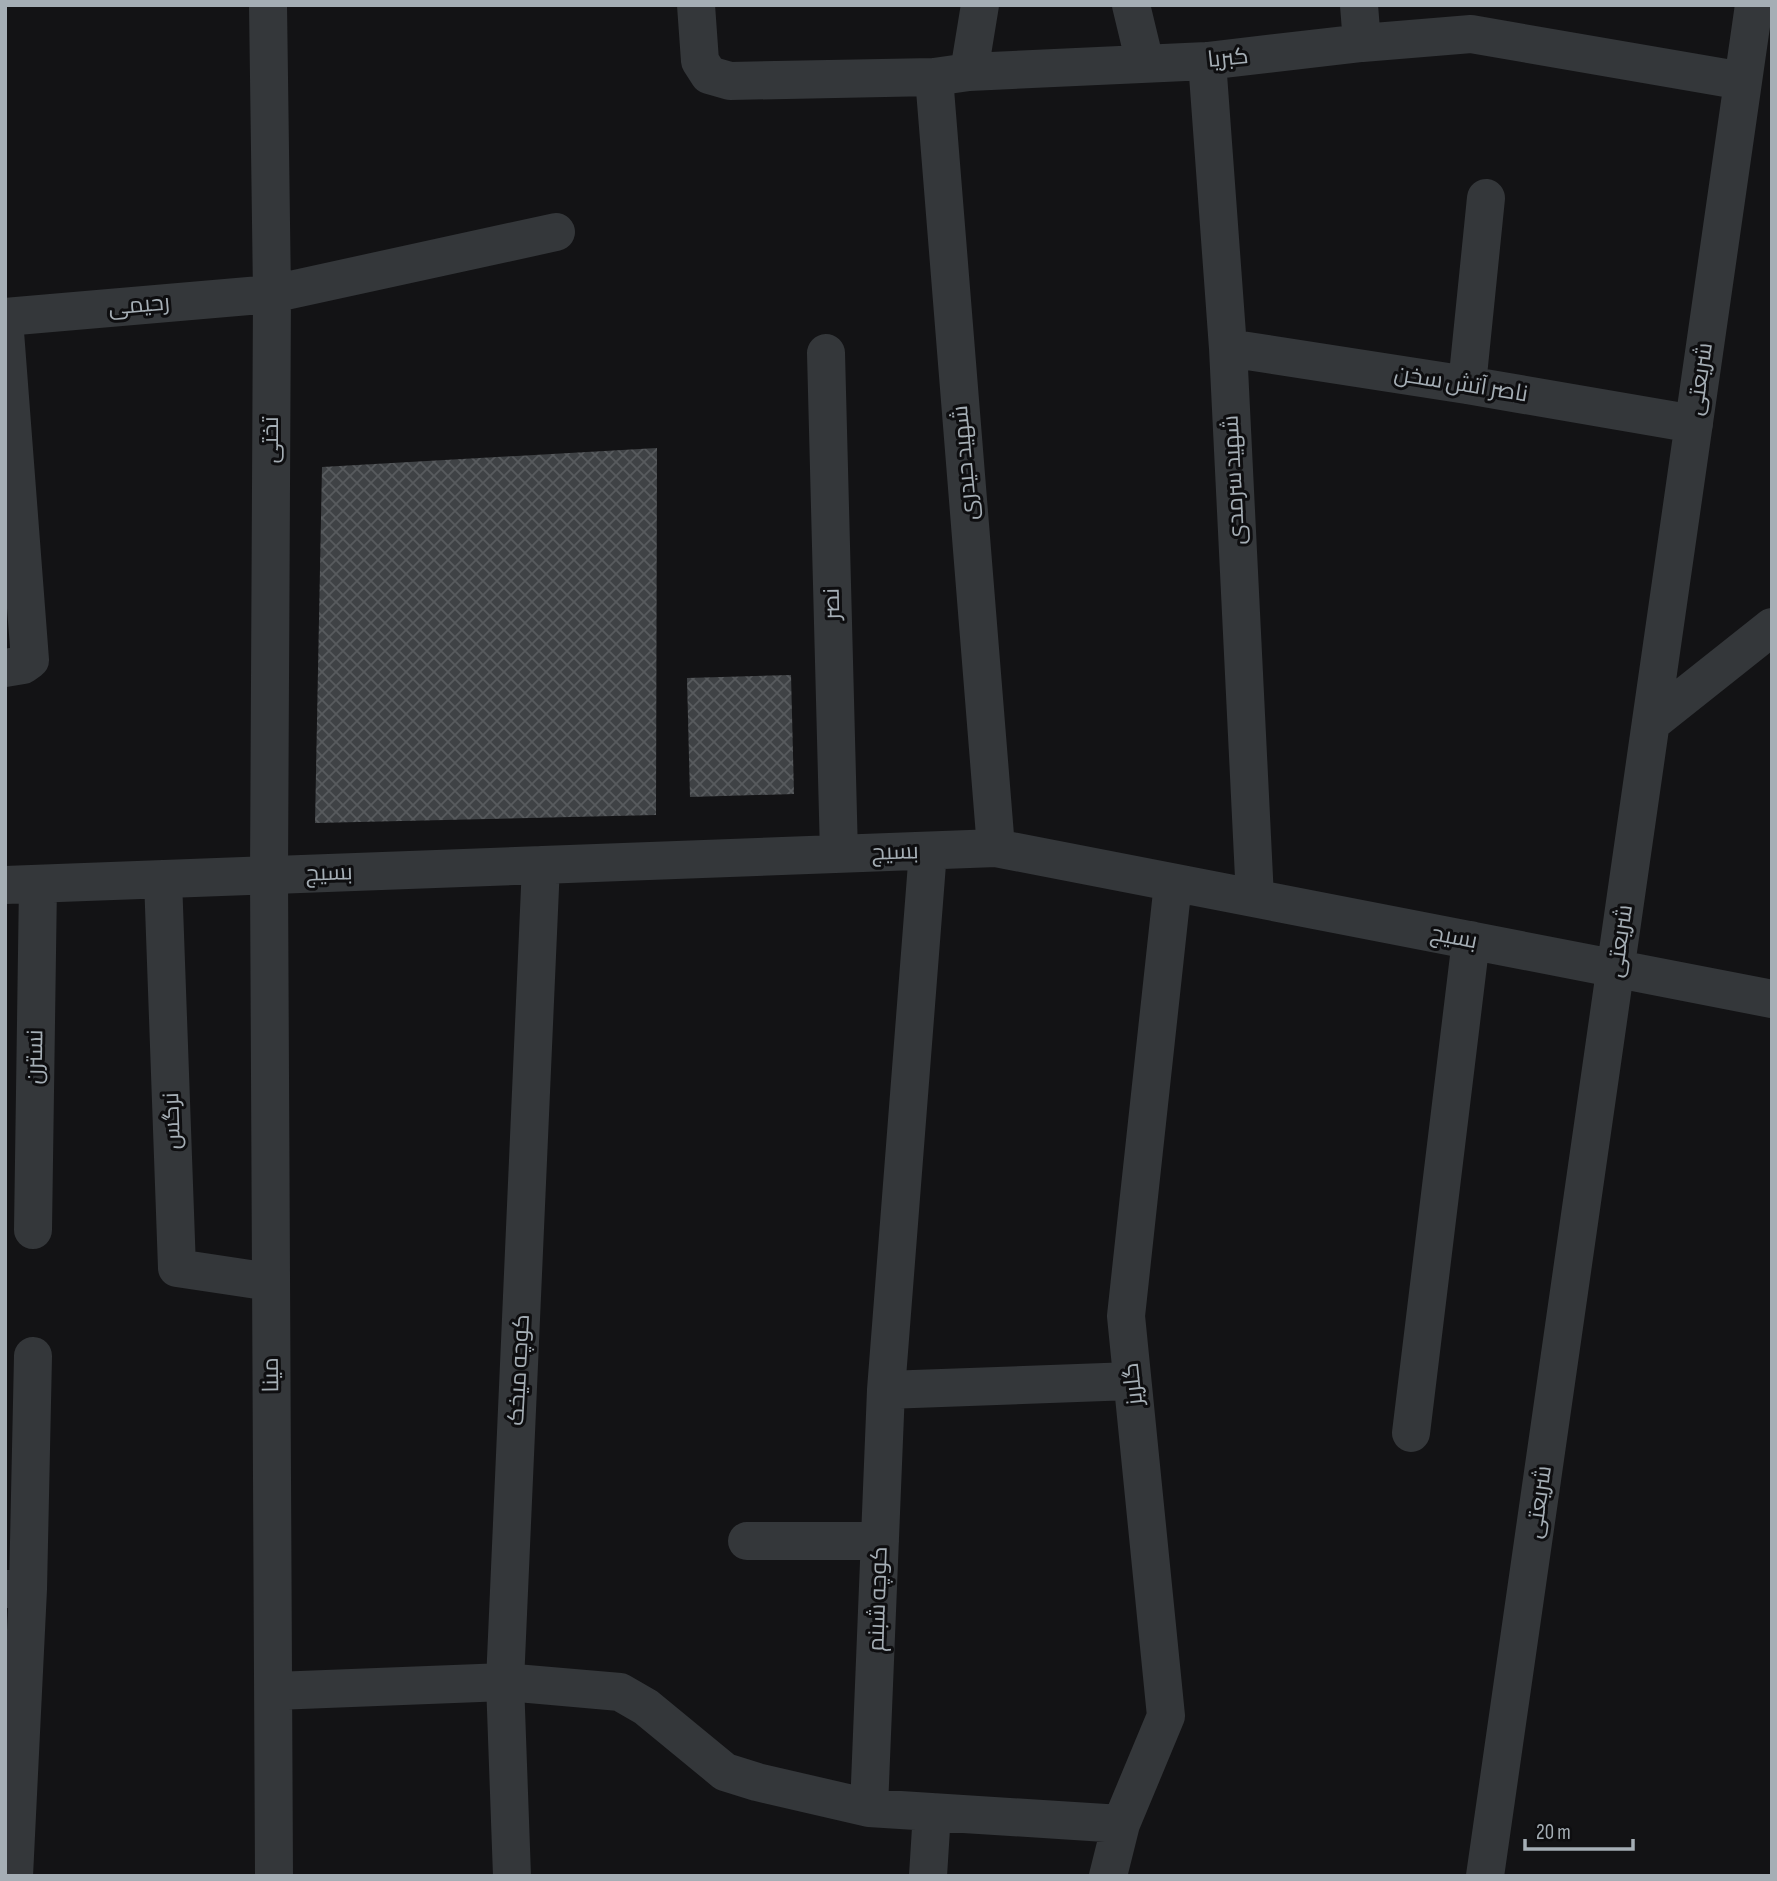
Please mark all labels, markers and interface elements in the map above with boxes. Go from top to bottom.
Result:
street label: کبریا [1206,42,1250,74]
street label: رحیمی [107,288,171,322]
street label: شریعتی [1681,341,1719,417]
street label: ناصر آتش سخن [1392,360,1530,408]
street label: شهید حیدری [946,404,984,522]
street label: شهید سرمدی [1217,414,1251,546]
street label: تختی [257,416,285,464]
street label: نصر [818,588,846,622]
street label: بسیج [871,837,919,868]
street label: بسیج [305,858,353,889]
street label: شریعتی [1601,903,1639,979]
street label: بسیج [1428,919,1480,956]
street label: نسترن [21,1029,49,1085]
street label: نرگس [157,1092,187,1150]
street label: کوچه میخک [502,1314,536,1426]
street label: مینا [257,1357,285,1393]
street label: گلریز [1117,1361,1149,1409]
street label: شریعتی [1520,1464,1558,1540]
street label: کوچه شبنم [862,1546,895,1652]
scale bar [1525,1808,1634,1852]
text: 20 m [1536,1820,1571,1845]

